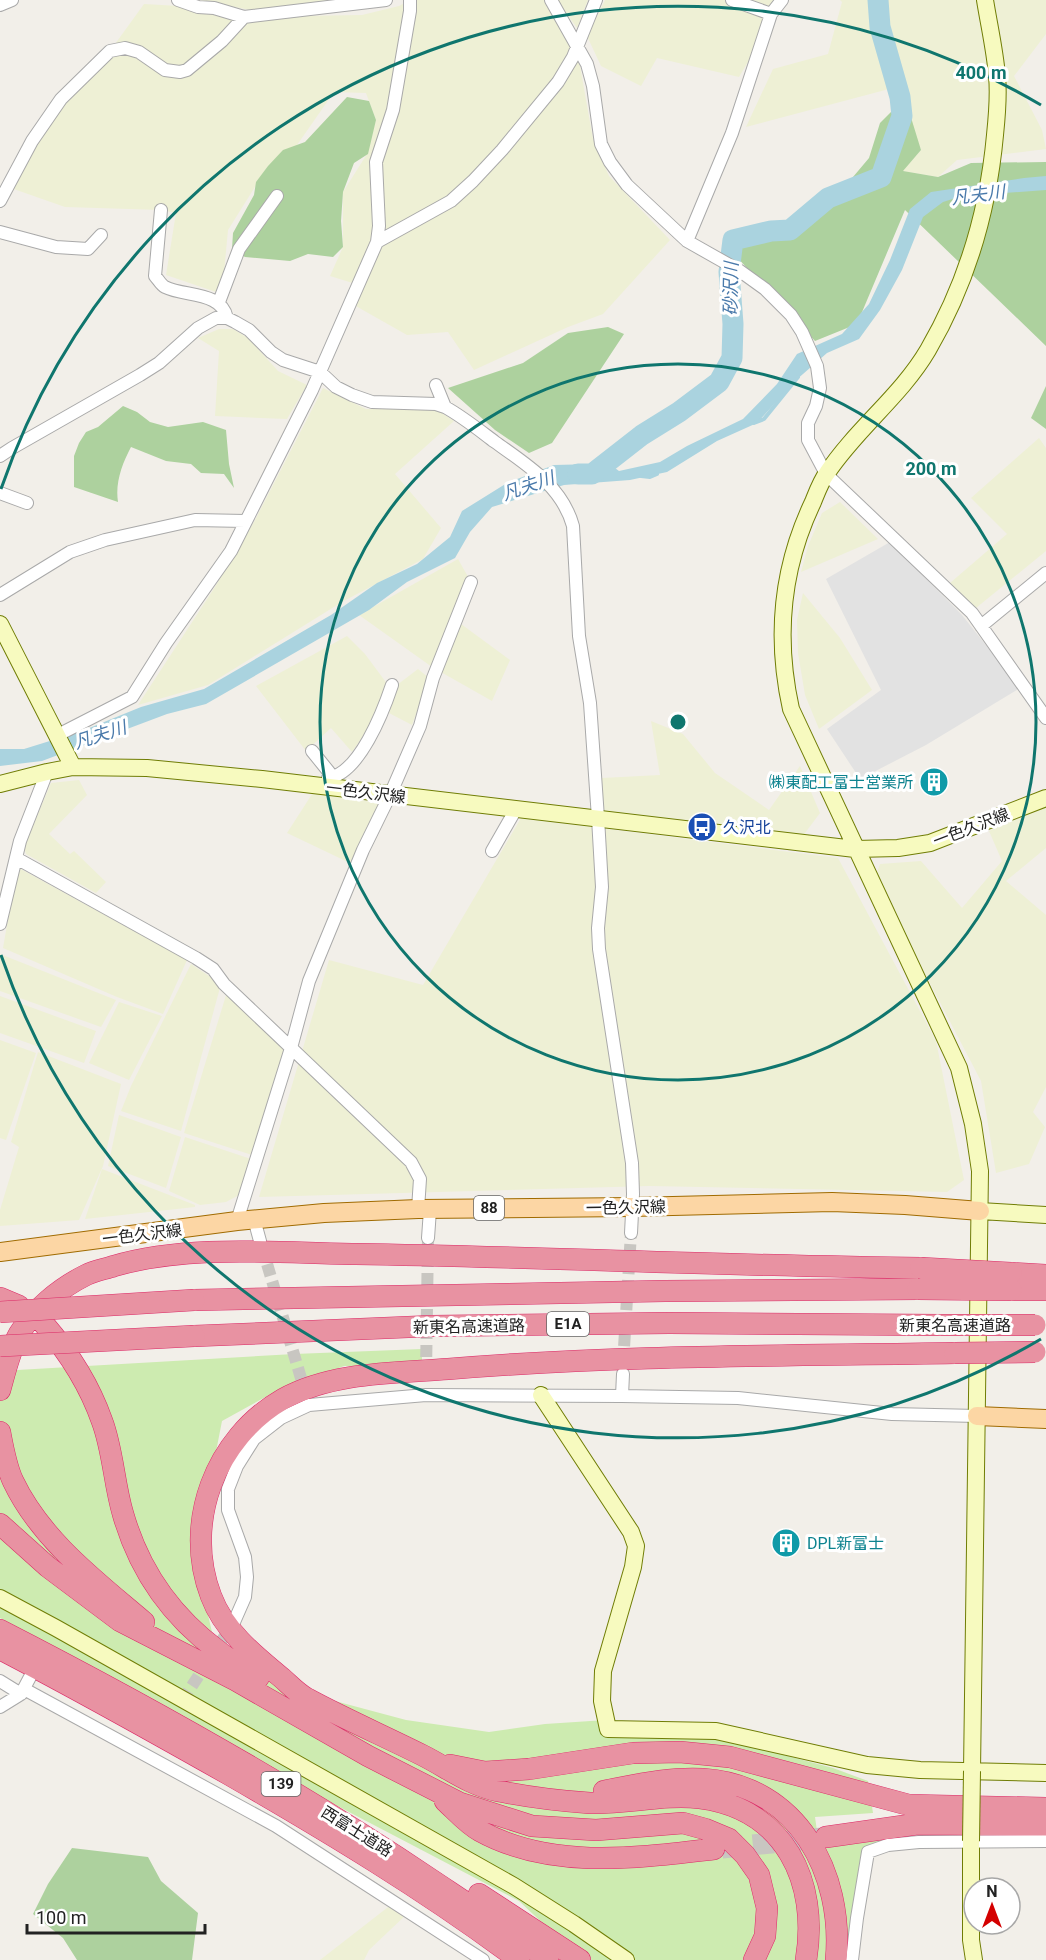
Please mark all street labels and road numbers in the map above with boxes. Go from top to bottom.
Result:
street label: 一色久沢線 [325,778,407,807]
street label: 一色久沢線 [930,804,1012,851]
road number: 88 [474,1196,504,1220]
street label: 一色久沢線 [586,1197,666,1218]
street label: 一色久沢線 [101,1220,183,1249]
road number: E1A [547,1312,589,1336]
street label: 新東名高速道路 [413,1316,525,1337]
street label: 新東名高速道路 [899,1316,1011,1335]
road number: 139 [262,1772,300,1796]
street label: 西富士道路 [318,1802,396,1861]

